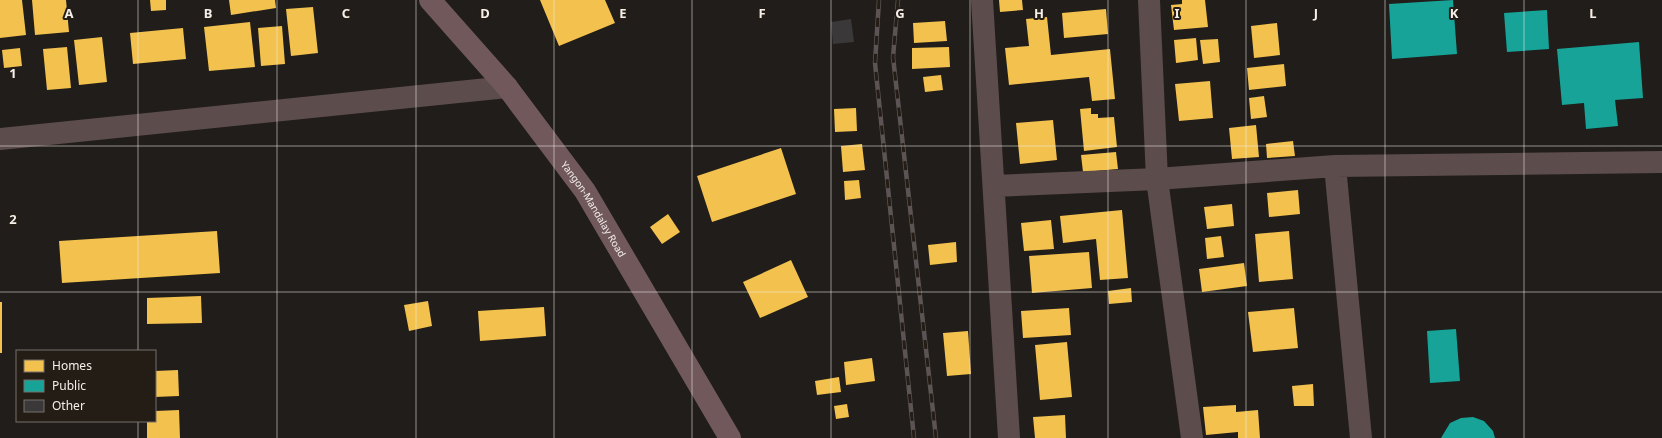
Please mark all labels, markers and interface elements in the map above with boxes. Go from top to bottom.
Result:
text: A [65,4,74,22]
text: B [204,4,212,22]
text: C [342,4,350,22]
text: D [480,4,490,22]
text: E [619,4,627,22]
text: F [758,4,766,22]
text: G [895,4,905,22]
text: H [1034,4,1044,22]
text: I [1174,4,1180,22]
text: J [1313,4,1318,22]
text: K [1450,4,1459,22]
text: L [1589,4,1597,22]
text: 1 [9,64,17,82]
street label: Yangon-Mandalay Road [558,158,629,260]
text: 2 [9,210,17,228]
legend [16,350,156,422]
text: Homes [52,357,92,374]
text: Public [52,377,86,394]
text: Other [52,397,85,414]

